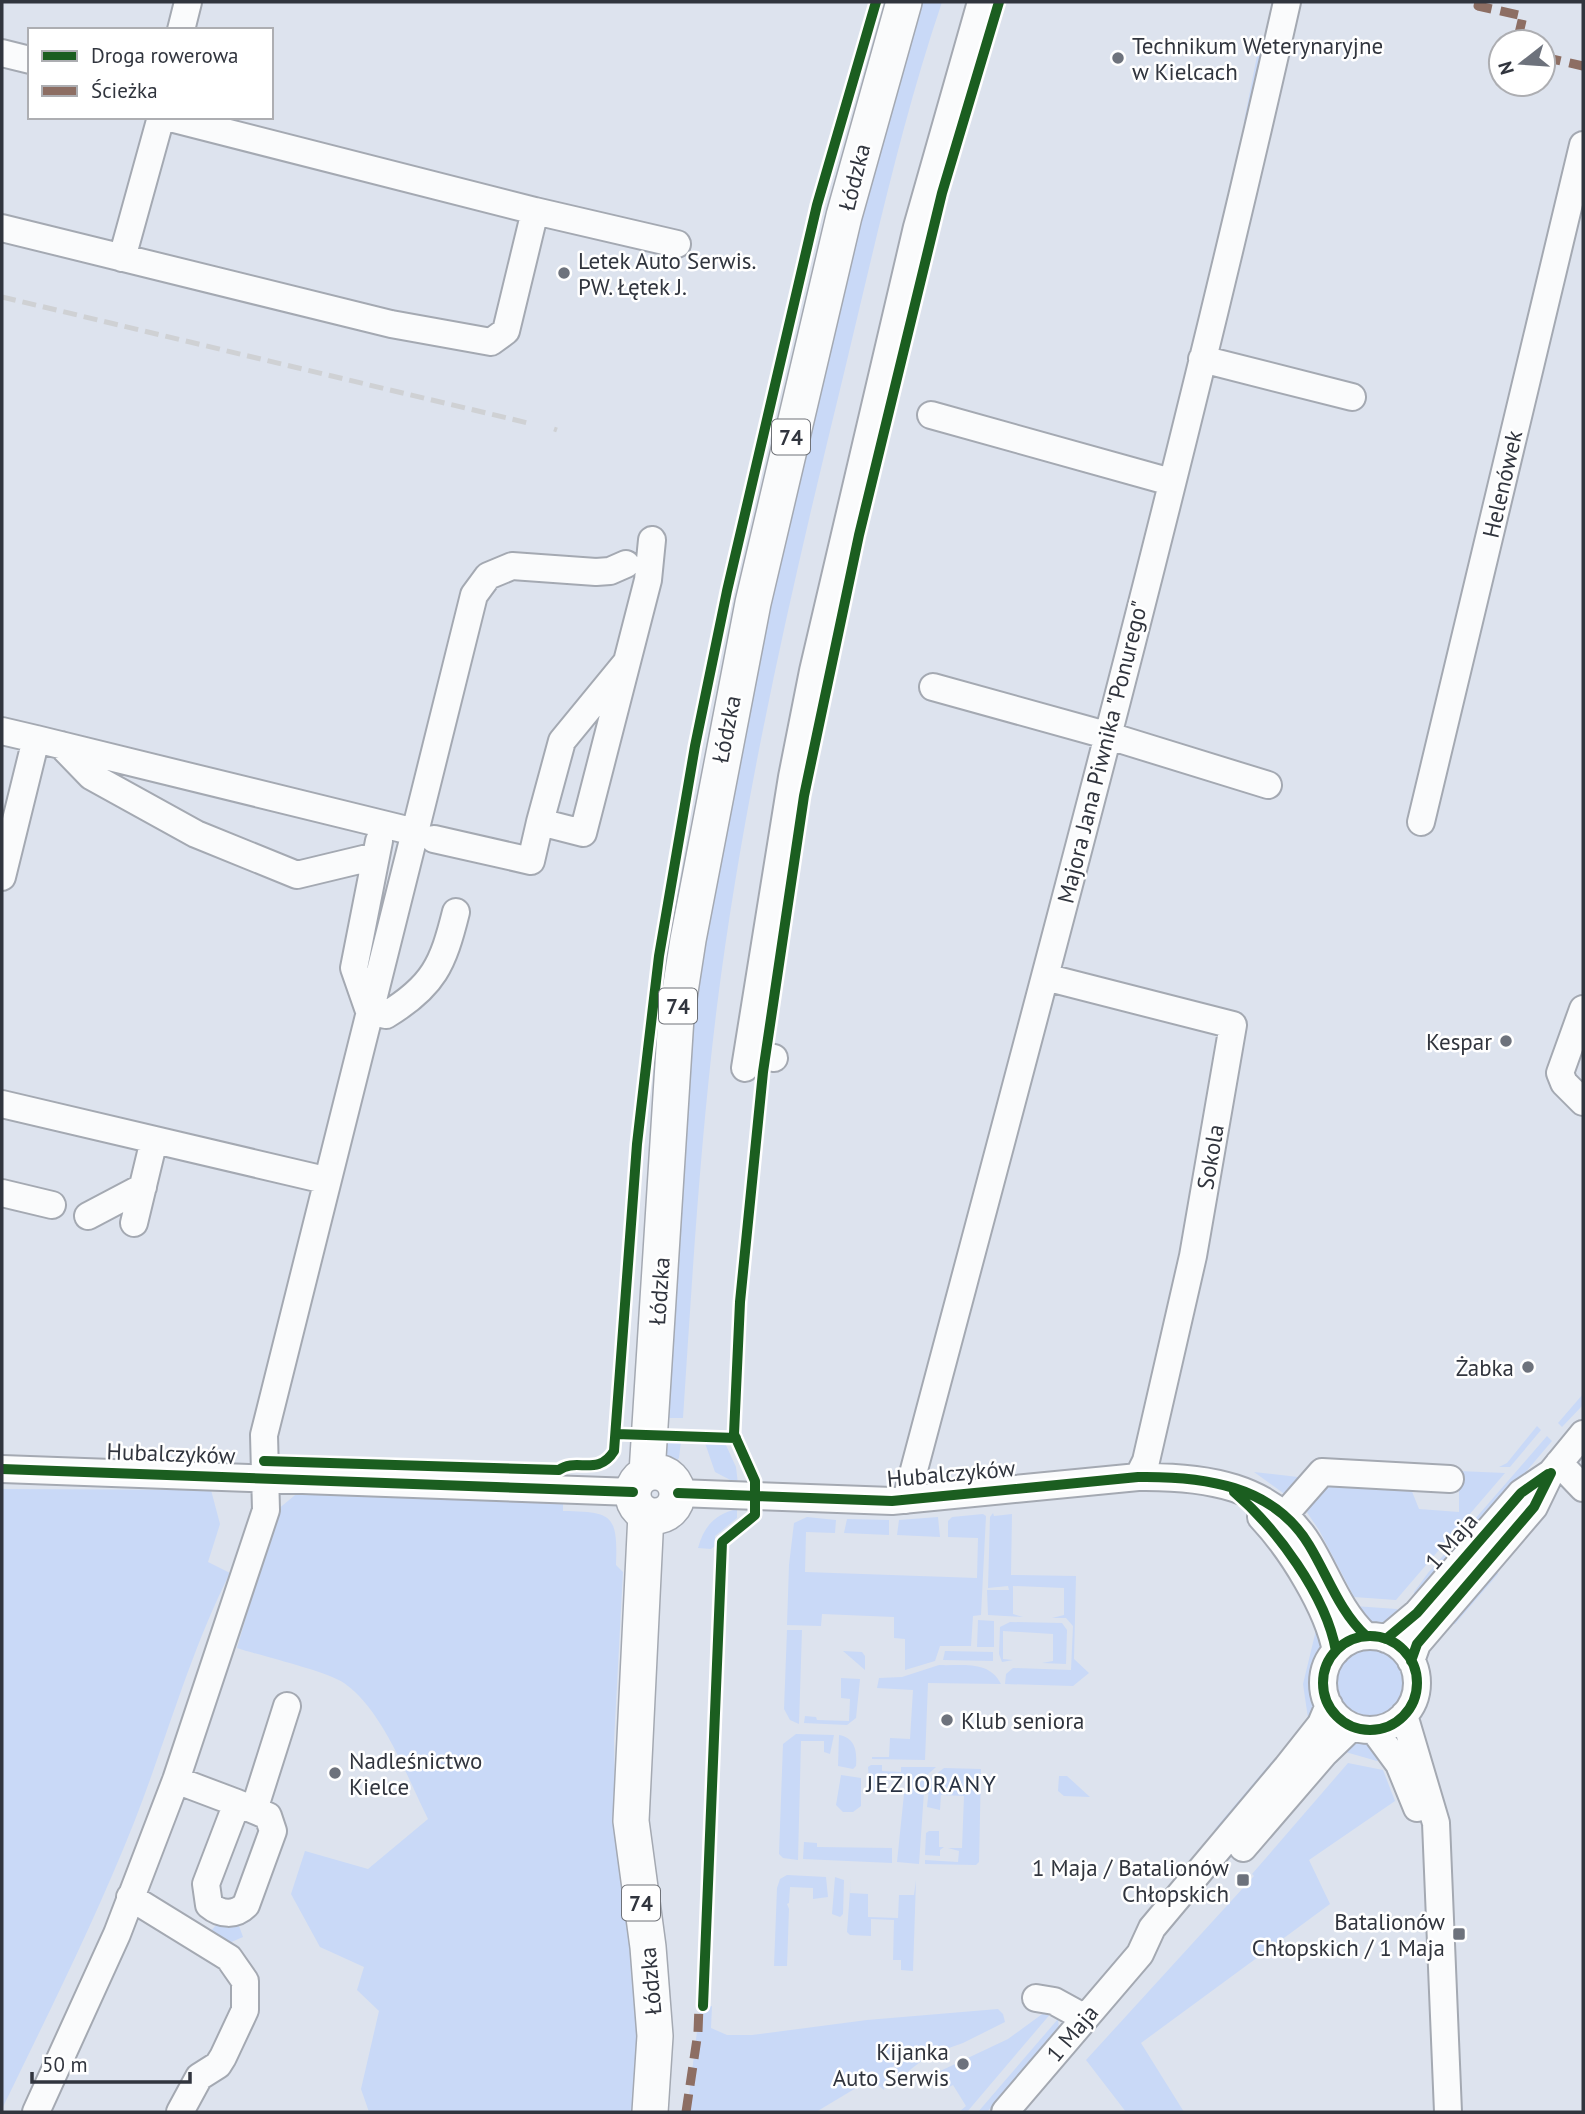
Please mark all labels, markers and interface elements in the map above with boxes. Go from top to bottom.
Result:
legend [28,28,273,119]
north arrow [1487,28,1557,98]
place label: Technikum Weterynaryjne w Kielcach [1132,31,1383,86]
text: Droga rowerowa [91,42,238,69]
marker: Technikum Weterynaryjne w Kielcach [1110,50,1126,66]
text: N [1492,58,1519,77]
text: Ścieżka [91,77,158,104]
street label: Łódzka [832,141,876,213]
place label: Letek Auto Serwis. PW. Łętek J. [578,246,756,301]
marker: Letek Auto Serwis. PW. Łętek J. [556,265,572,281]
road number: 74 [772,420,810,454]
street label: Helenówek [1476,427,1528,541]
street label: Majora Jana Piwnika "Ponurego" [1050,598,1154,906]
street label: Łódzka [705,693,747,765]
road number: 74 [659,988,697,1024]
place label: Kespar [1426,1027,1492,1056]
marker: Kespar [1498,1033,1514,1049]
street label: Sokola [1190,1122,1230,1192]
street label: Łódzka [642,1256,676,1326]
place label: Żabka [1456,1353,1514,1382]
marker: Żabka [1520,1359,1536,1375]
street label: Hubalczyków [106,1436,236,1470]
street label: Hubalczyków [886,1453,1017,1493]
street label: 1 Maja [1418,1507,1484,1575]
place label: Klub seniora [961,1706,1084,1735]
marker: Klub seniora [939,1712,955,1728]
place label: Nadleśnictwo Kielce [349,1746,482,1801]
marker: Nadleśnictwo Kielce [327,1765,343,1781]
district label: JEZIORANY [865,1768,998,1799]
place label: 1 Maja / Batalionów Chłopskich [1032,1853,1229,1908]
marker: 1 Maja / Batalionów Chłopskich [1235,1872,1251,1888]
road number: 74 [622,1885,660,1920]
place label: Batalionów Chłopskich / 1 Maja [1252,1907,1445,1962]
marker: Batalionów Chłopskich / 1 Maja [1451,1926,1467,1942]
street label: Łódzka [633,1946,667,2016]
street label: 1 Maja [1040,1998,1104,2068]
place label: Kijanka Auto Serwis [833,2037,949,2092]
scale bar [32,2040,189,2084]
text: 50 m [42,2051,88,2078]
marker: Kijanka Auto Serwis [955,2056,971,2072]

